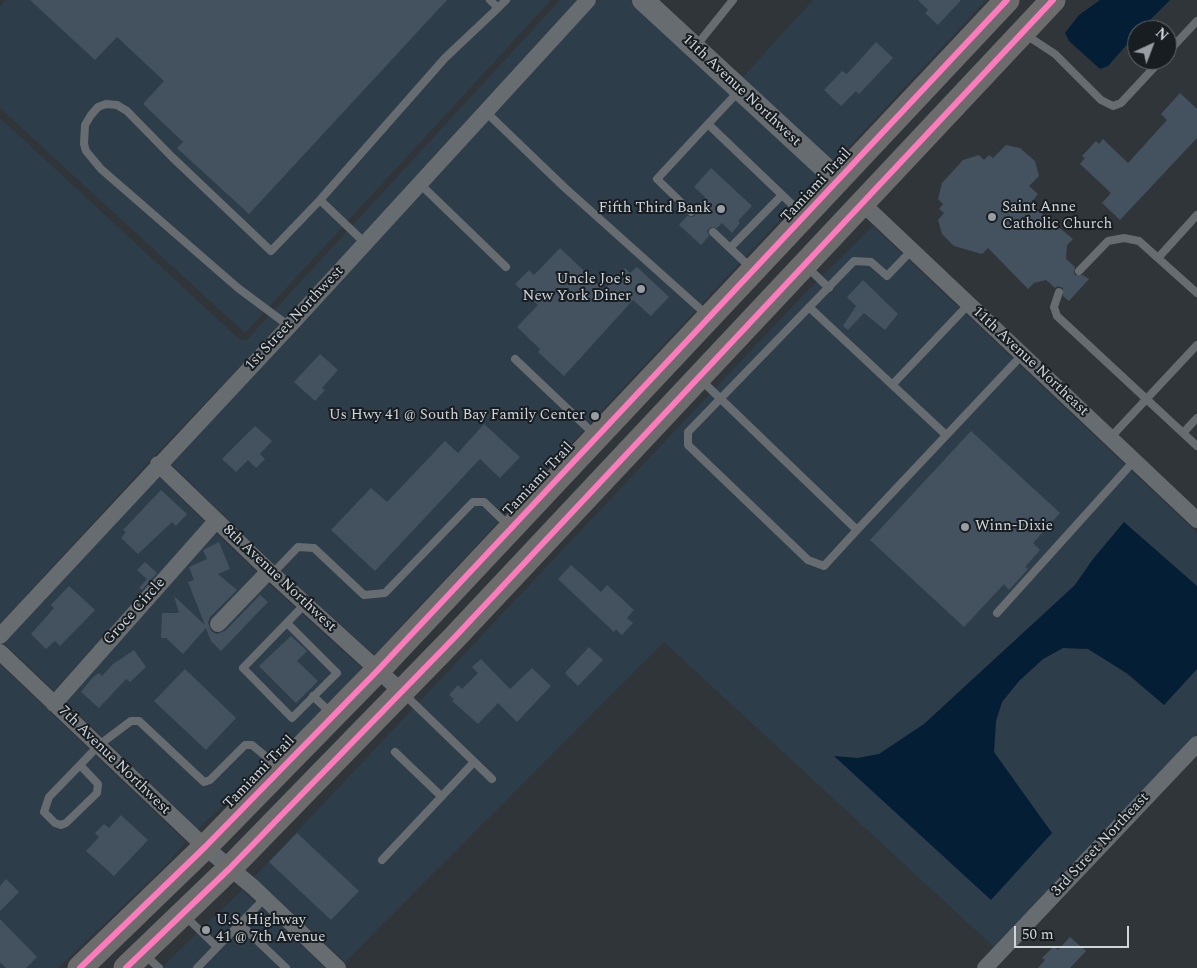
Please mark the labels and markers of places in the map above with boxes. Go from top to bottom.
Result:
place label: Saint Anne Catholic Church [1002,199,1112,234]
place label: Fifth Third Bank [598,200,711,218]
marker: Fifth Third Bank [715,203,727,215]
marker: Saint Anne Catholic Church [986,211,998,223]
place label: Uncle Joe's New York Diner [523,271,631,306]
marker: Uncle Joe's New York Diner [635,283,647,295]
place label: Us Hwy 41 @ South Bay Family Center [329,407,585,425]
marker: Us Hwy 41 @ South Bay Family Center [589,410,601,422]
place label: Winn-Dixie [975,518,1053,536]
marker: Winn-Dixie [959,521,971,533]
place label: U.S. Highway 41 @ 7th Avenue [216,912,325,947]
marker: U.S. Highway 41 @ 7th Avenue [200,924,212,936]

